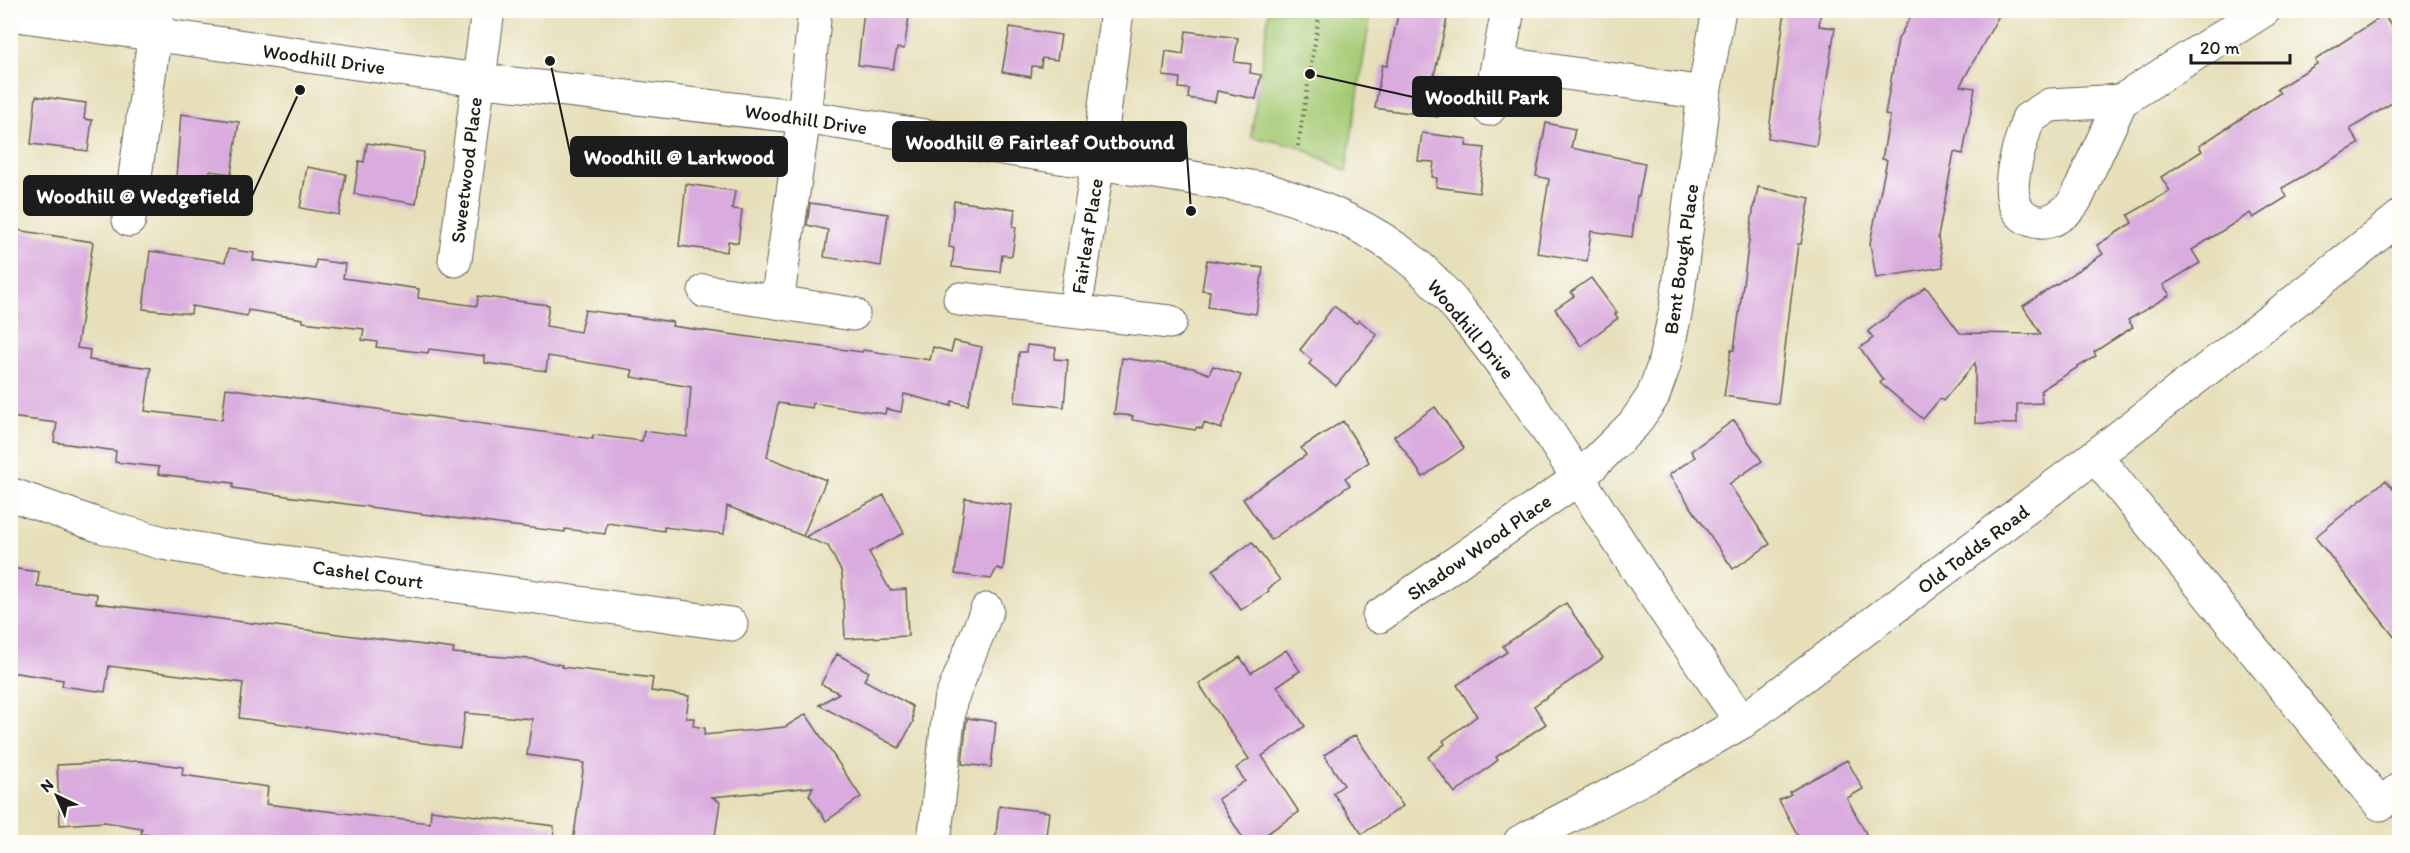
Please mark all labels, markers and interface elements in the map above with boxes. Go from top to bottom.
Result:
scale bar [2191,27,2290,65]
text: 20 m [2200,37,2240,59]
street label: Woodhill Drive [261,39,387,79]
callout: Woodhill Park [1413,77,1561,116]
text: Woodhill Park [1425,84,1550,109]
street label: Sweetwood Place [445,96,487,244]
street label: Woodhill Drive [743,99,869,139]
callout: Woodhill @ Fairleaf Outbound [893,122,1186,161]
text: Woodhill @ Fairleaf Outbound [905,129,1175,154]
callout: Woodhill @ Larkwood [571,137,787,176]
text: Woodhill @ Larkwood [584,144,775,169]
callout: Woodhill @ Wedgefield [24,176,252,215]
street label: Fairleaf Place [1066,177,1108,295]
street label: Bent Bough Place [1659,182,1703,336]
text: Woodhill @ Wedgefield [36,183,240,209]
street label: Woodhill Drive [1422,274,1520,384]
street label: Shadow Wood Place [1402,488,1556,606]
street label: Old Todds Road [1912,499,2034,599]
street label: Cashel Court [311,554,425,594]
north arrow [27,766,87,826]
text: N [36,775,57,796]

